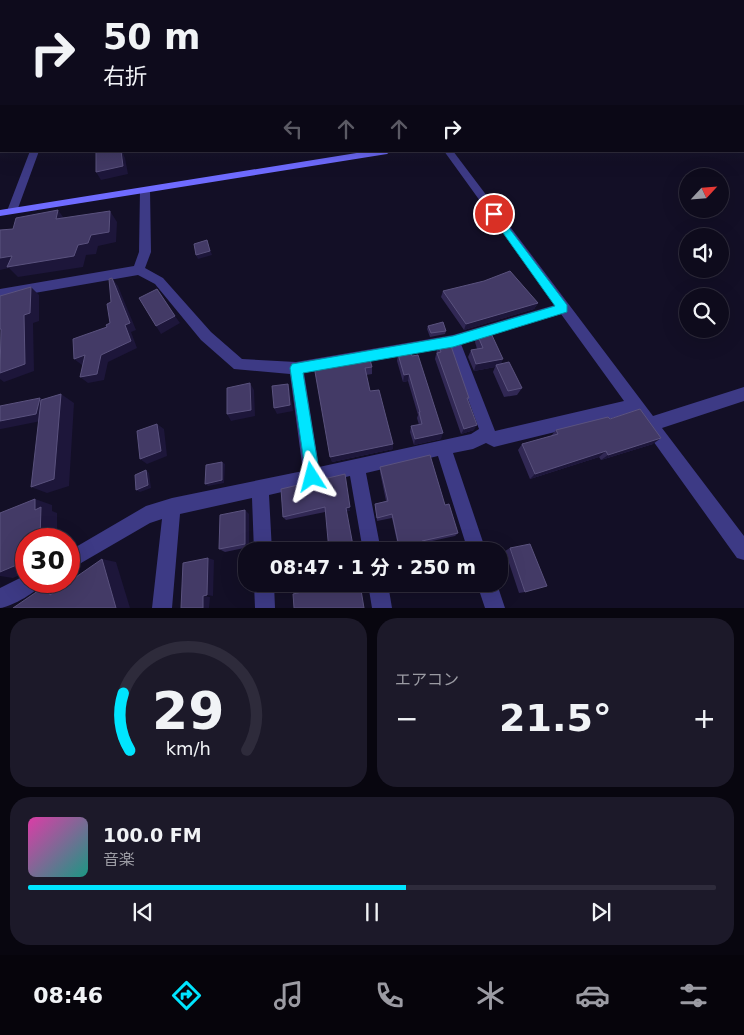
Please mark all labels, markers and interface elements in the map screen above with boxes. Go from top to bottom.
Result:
text: 50 m [103,17,200,57]
icon: right [20,20,85,85]
text: 右折 [103,64,147,89]
icon: left [279,115,307,143]
icon: ahead [332,115,360,143]
icon: ahead [385,115,413,143]
icon: right [438,115,466,143]
north arrow [679,168,729,218]
map controls [679,168,729,338]
pin [473,193,515,235]
icon: arrive [480,200,508,228]
button: sound [679,228,729,278]
button: search [679,288,729,338]
position arrow [285,450,337,502]
speed limit sign: 30 [15,528,80,593]
text: 08:47 · 1 分 · 250 m [270,556,476,578]
text: エアコン [395,670,459,689]
text: 29 [152,681,225,741]
text: 21.5° [499,696,612,740]
text: − [395,702,418,735]
text: + [693,702,716,735]
text: km/h [166,738,211,759]
text: 100.0 FM [103,824,202,846]
text: 音楽 [103,850,135,869]
icon: previous [129,898,157,926]
icon: pause [358,898,386,926]
icon: next [587,898,615,926]
icon: directions [169,978,204,1013]
icon: music [271,978,306,1013]
icon: phone [372,978,407,1013]
icon: climate [473,978,508,1013]
icon: car [575,978,610,1013]
icon: filters [676,978,711,1013]
text: 08:46 [33,983,103,1008]

